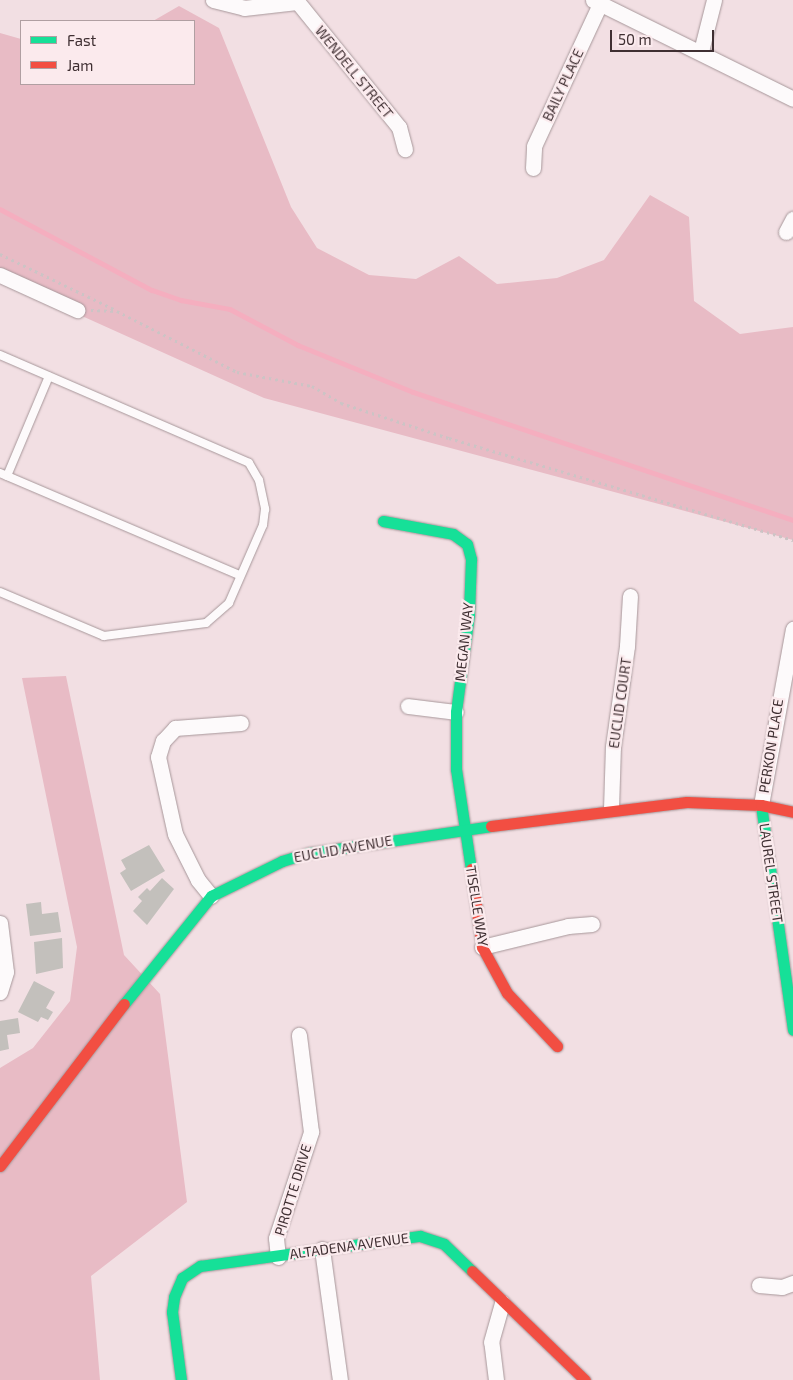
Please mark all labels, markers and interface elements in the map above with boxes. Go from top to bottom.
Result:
legend [20,20,195,85]
scale bar [613,20,717,52]
street label: WENDELL STREET [312,22,396,122]
text: 50 m [618,30,652,48]
text: Fast [67,31,96,49]
street label: BAILY PLACE [539,46,587,124]
text: Jam [67,56,93,74]
street label: MEGAN WAY [451,602,477,682]
street label: EUCLID COURT [605,656,635,750]
street label: PERKON PLACE [755,698,787,794]
street label: LAUREL STREET [756,822,786,924]
street label: EUCLID AVENUE [292,832,394,866]
street label: TISELLE WAY [462,864,492,948]
street label: PIROTTE DRIVE [271,1142,315,1238]
street label: ALTADENA AVENUE [288,1229,410,1263]

